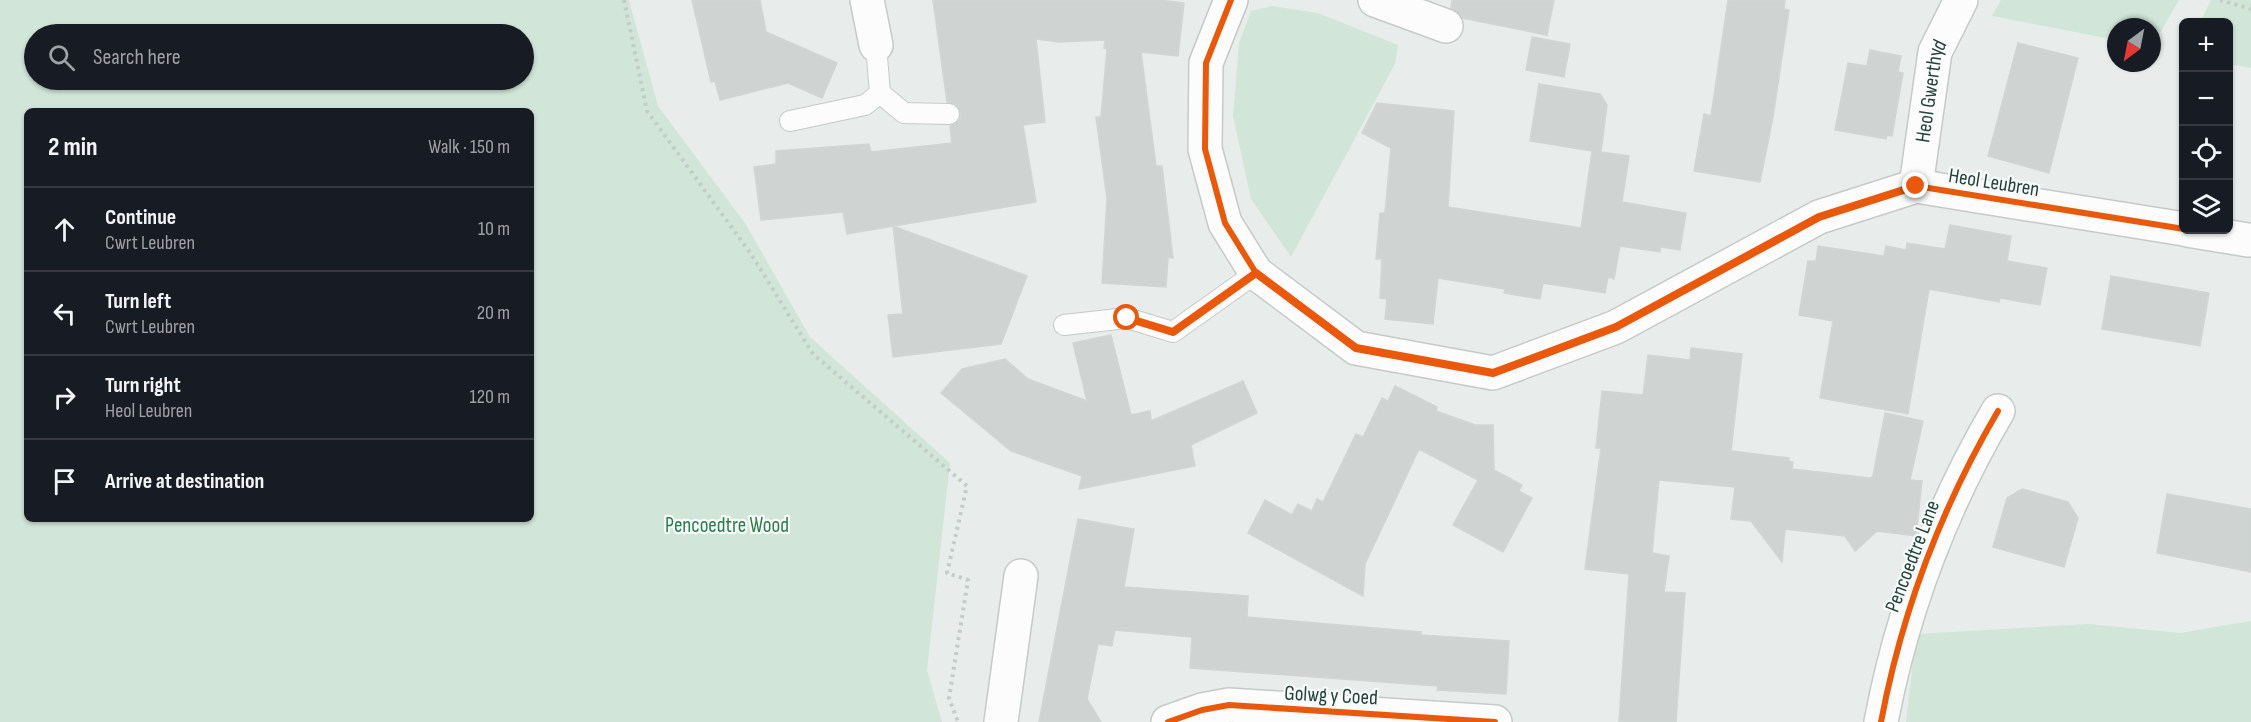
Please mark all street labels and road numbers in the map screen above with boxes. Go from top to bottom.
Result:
street label: Heol Gwerthyd [1910,35,1952,144]
street label: Heol Leubren [1947,163,2041,202]
street label: Pencoedtre Lane [1880,497,1945,616]
street label: Golwg y Coed [1284,681,1378,710]

